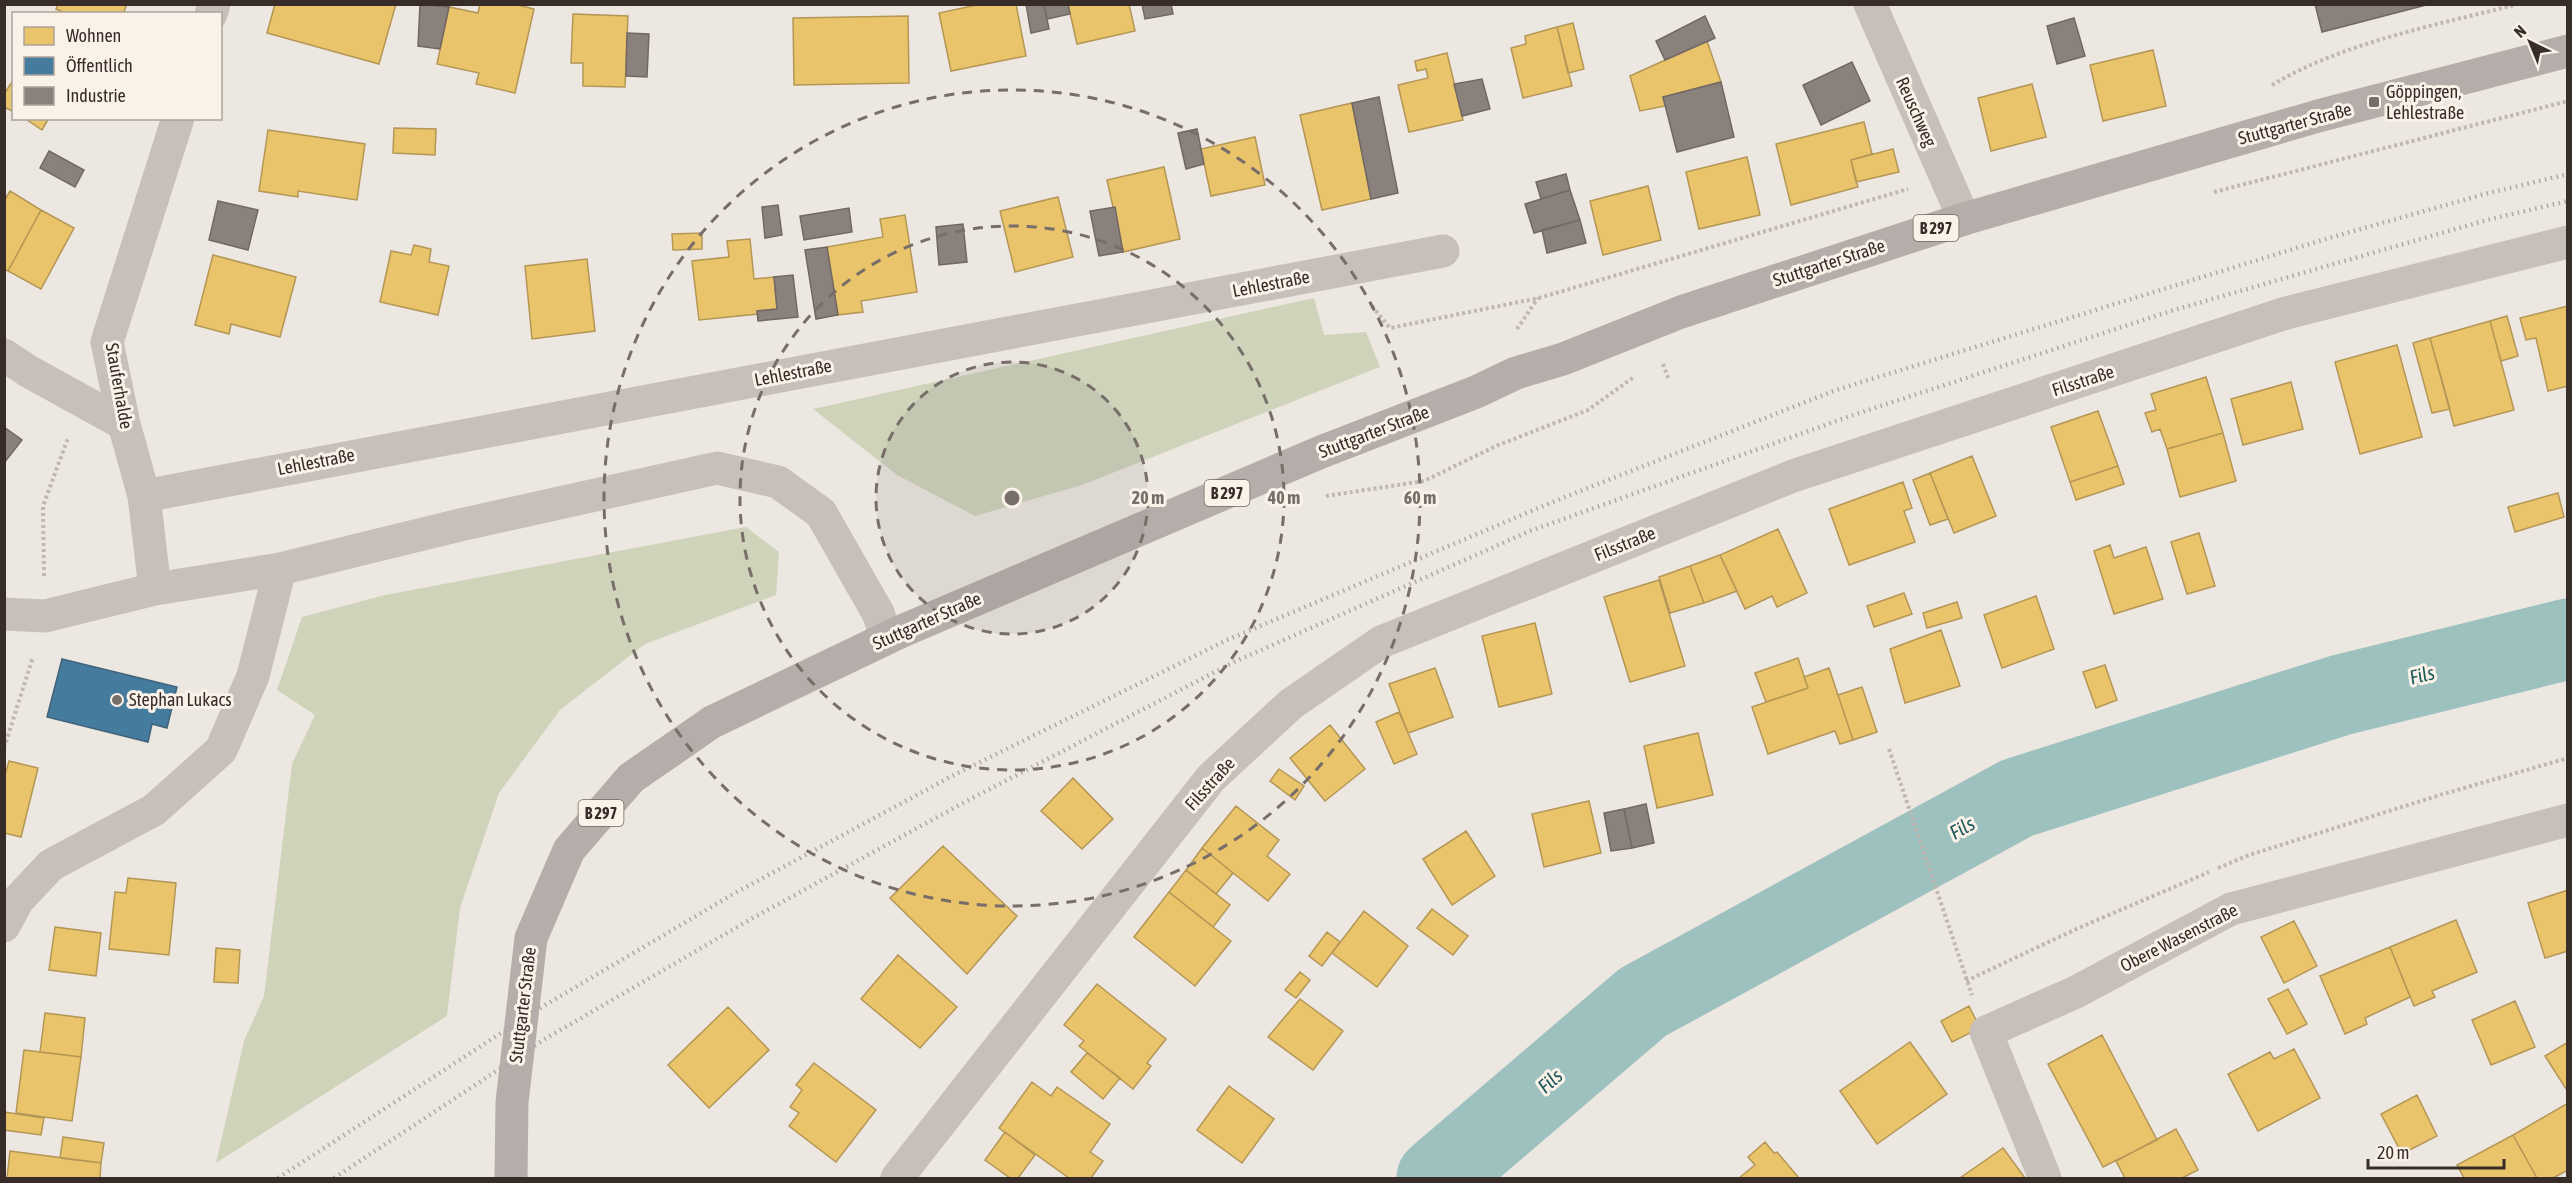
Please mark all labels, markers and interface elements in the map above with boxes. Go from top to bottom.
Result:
legend [12,12,222,120]
north arrow [2500,12,2560,72]
text: N [2510,21,2529,41]
text: Wohnen [66,25,121,46]
text: Öffentlich [66,55,133,76]
street label: Reuschweg [1892,74,1941,150]
place label: Göppingen, Lehlestraße [2386,81,2464,123]
text: Industrie [66,85,126,106]
marker: Göppingen, Lehlestraße [2367,95,2381,109]
street label: Stuttgarter Straße [2236,98,2354,149]
road number: B 297 [1914,215,1958,241]
street label: Stuttgarter Straße [1770,235,1887,290]
street label: Lehlestraße [1231,266,1311,301]
street label: Stauferhalde [102,341,137,430]
street label: Lehlestraße [753,355,833,390]
street label: Filsstraße [2049,361,2117,400]
street label: Stuttgarter Straße [1316,401,1432,462]
street label: Lehlestraße [276,444,356,479]
road number: B 297 [1204,480,1250,506]
text: 20 m [1132,487,1164,508]
text: 40 m [1267,487,1300,508]
text: 60 m [1404,487,1436,508]
centre of rings [1002,488,1022,508]
street label: Filsstraße [1591,522,1658,565]
street label: Stuttgarter Straße [869,587,984,654]
water label: Fils [2407,660,2437,689]
place label: Stephan Lukacs [129,689,232,710]
marker: Stephan Lukacs [110,693,124,707]
street label: Filsstraße [1180,753,1239,814]
road number: B 297 [578,800,624,826]
water label: Fils [1945,811,1978,844]
street label: Obere Wasenstraße [2117,899,2241,976]
street label: Stuttgarter Straße [505,946,540,1064]
water label: Fils [1533,1064,1567,1098]
scale bar [2368,1132,2504,1170]
text: 20 m [2377,1142,2409,1163]

